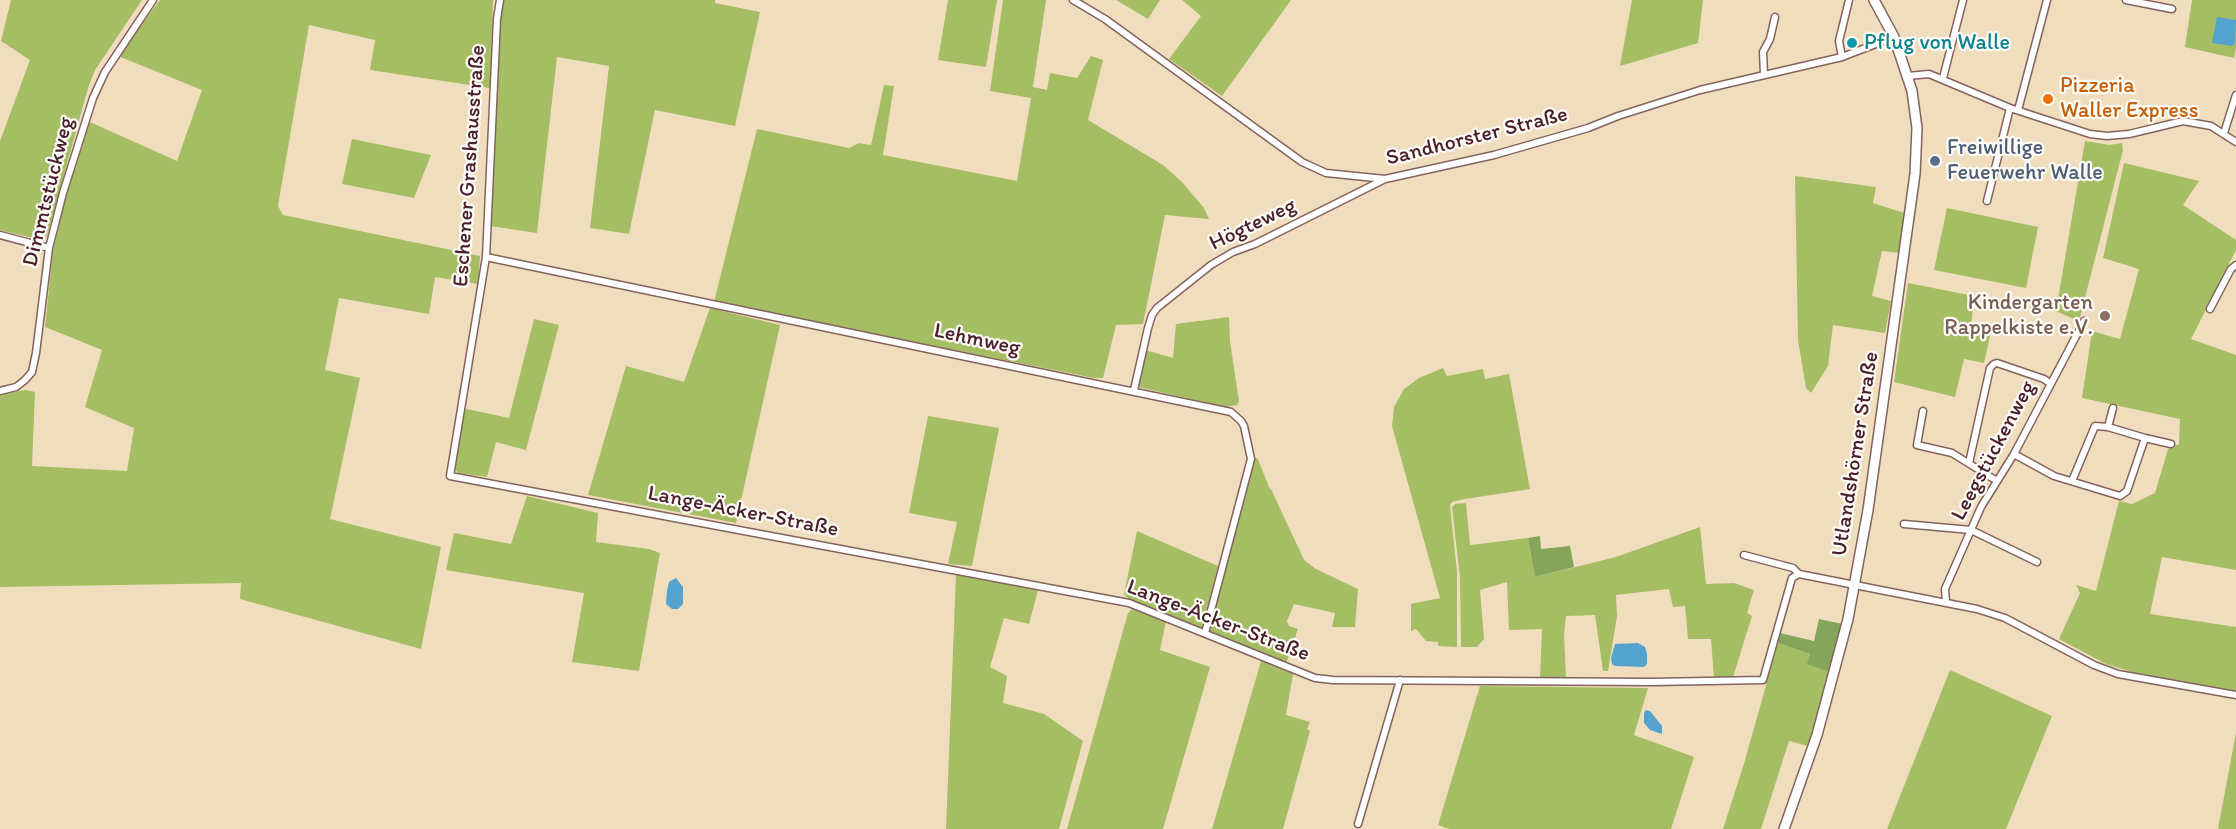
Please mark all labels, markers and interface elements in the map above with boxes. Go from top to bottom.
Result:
place label: Pflug von Walle [1864,30,2010,56]
marker: Pflug von Walle [1845,36,1859,50]
street label: Eschener Grashausstraße [448,44,492,288]
place label: Pizzeria Waller Express [2060,73,2198,124]
marker: Pizzeria Waller Express [2041,92,2055,106]
street label: Sandhorster Straße [1383,102,1571,172]
street label: Dimmtstückweg [18,114,80,270]
place label: Freiwillige Feuerwehr Walle [1947,135,2103,186]
marker: Freiwillige Feuerwehr Walle [1928,154,1942,168]
street label: Högteweg [1205,193,1301,257]
place label: Kindergarten Rappelkiste e.V. [1944,290,2093,342]
marker: Kindergarten Rappelkiste e.V. [2098,309,2112,323]
street label: Lehmweg [931,318,1023,362]
street label: Utlandshörner Straße [1827,350,1885,558]
street label: Leegstückenweg [1946,377,2042,525]
street label: Lange-Äcker-Straße [645,481,841,543]
street label: Lange-Äcker-Straße [1123,574,1313,668]

